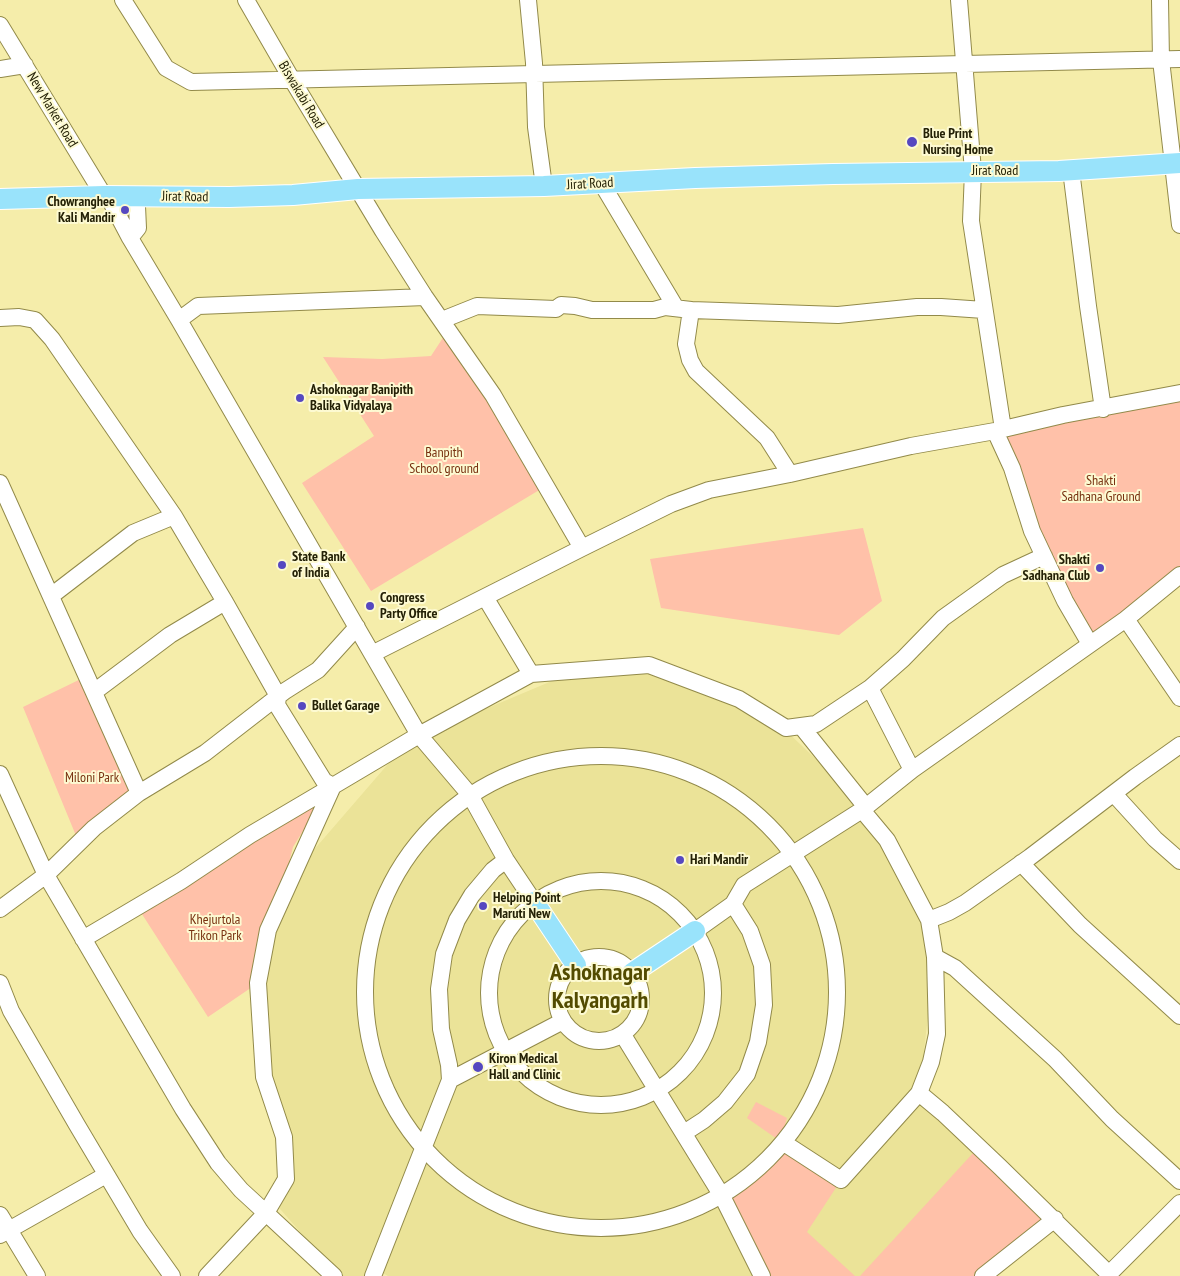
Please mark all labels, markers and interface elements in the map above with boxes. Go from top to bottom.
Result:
street label: Biswakabi Road [274,58,328,132]
street label: New Market Road [23,69,81,151]
place label: Blue Print Nursing Home [923,126,993,158]
marker: Blue Print Nursing Home [905,135,919,149]
street label: Jirat Road [972,163,1018,179]
street label: Jirat Road [566,174,614,194]
street label: Jirat Road [162,188,208,206]
place label: Chowranghee Kali Mandir [47,194,115,226]
marker: Chowranghee Kali Mandir [119,204,131,216]
place label: Ashoknagar Banipith Balika Vidyalaya [310,382,413,414]
marker: Ashoknagar Banipith Balika Vidyalaya [294,392,306,404]
park label: Banpith School ground [409,445,479,478]
park label: Shakti Sadhana Ground [1061,473,1141,506]
place label: State Bank of India [292,549,346,582]
place label: Shakti Sadhana Club [1023,552,1090,584]
marker: State Bank of India [276,559,288,571]
marker: Shakti Sadhana Club [1094,562,1106,574]
place label: Congress Party Office [380,590,437,622]
marker: Congress Party Office [364,600,376,612]
place label: Bullet Garage [312,698,380,714]
marker: Bullet Garage [296,700,308,712]
park label: Miloni Park [65,770,119,786]
place label: Hari Mandir [690,852,748,868]
marker: Hari Mandir [674,854,686,866]
place label: Helping Point Maruti New [493,890,561,922]
marker: Helping Point Maruti New [477,900,489,912]
park label: Khejurtola Trikon Park [188,912,242,944]
district label: Ashoknagar Kalyangarh [550,959,650,1015]
place label: Kiron Medical Hall and Clinic [489,1051,560,1084]
marker: Kiron Medical Hall and Clinic [471,1060,485,1074]

